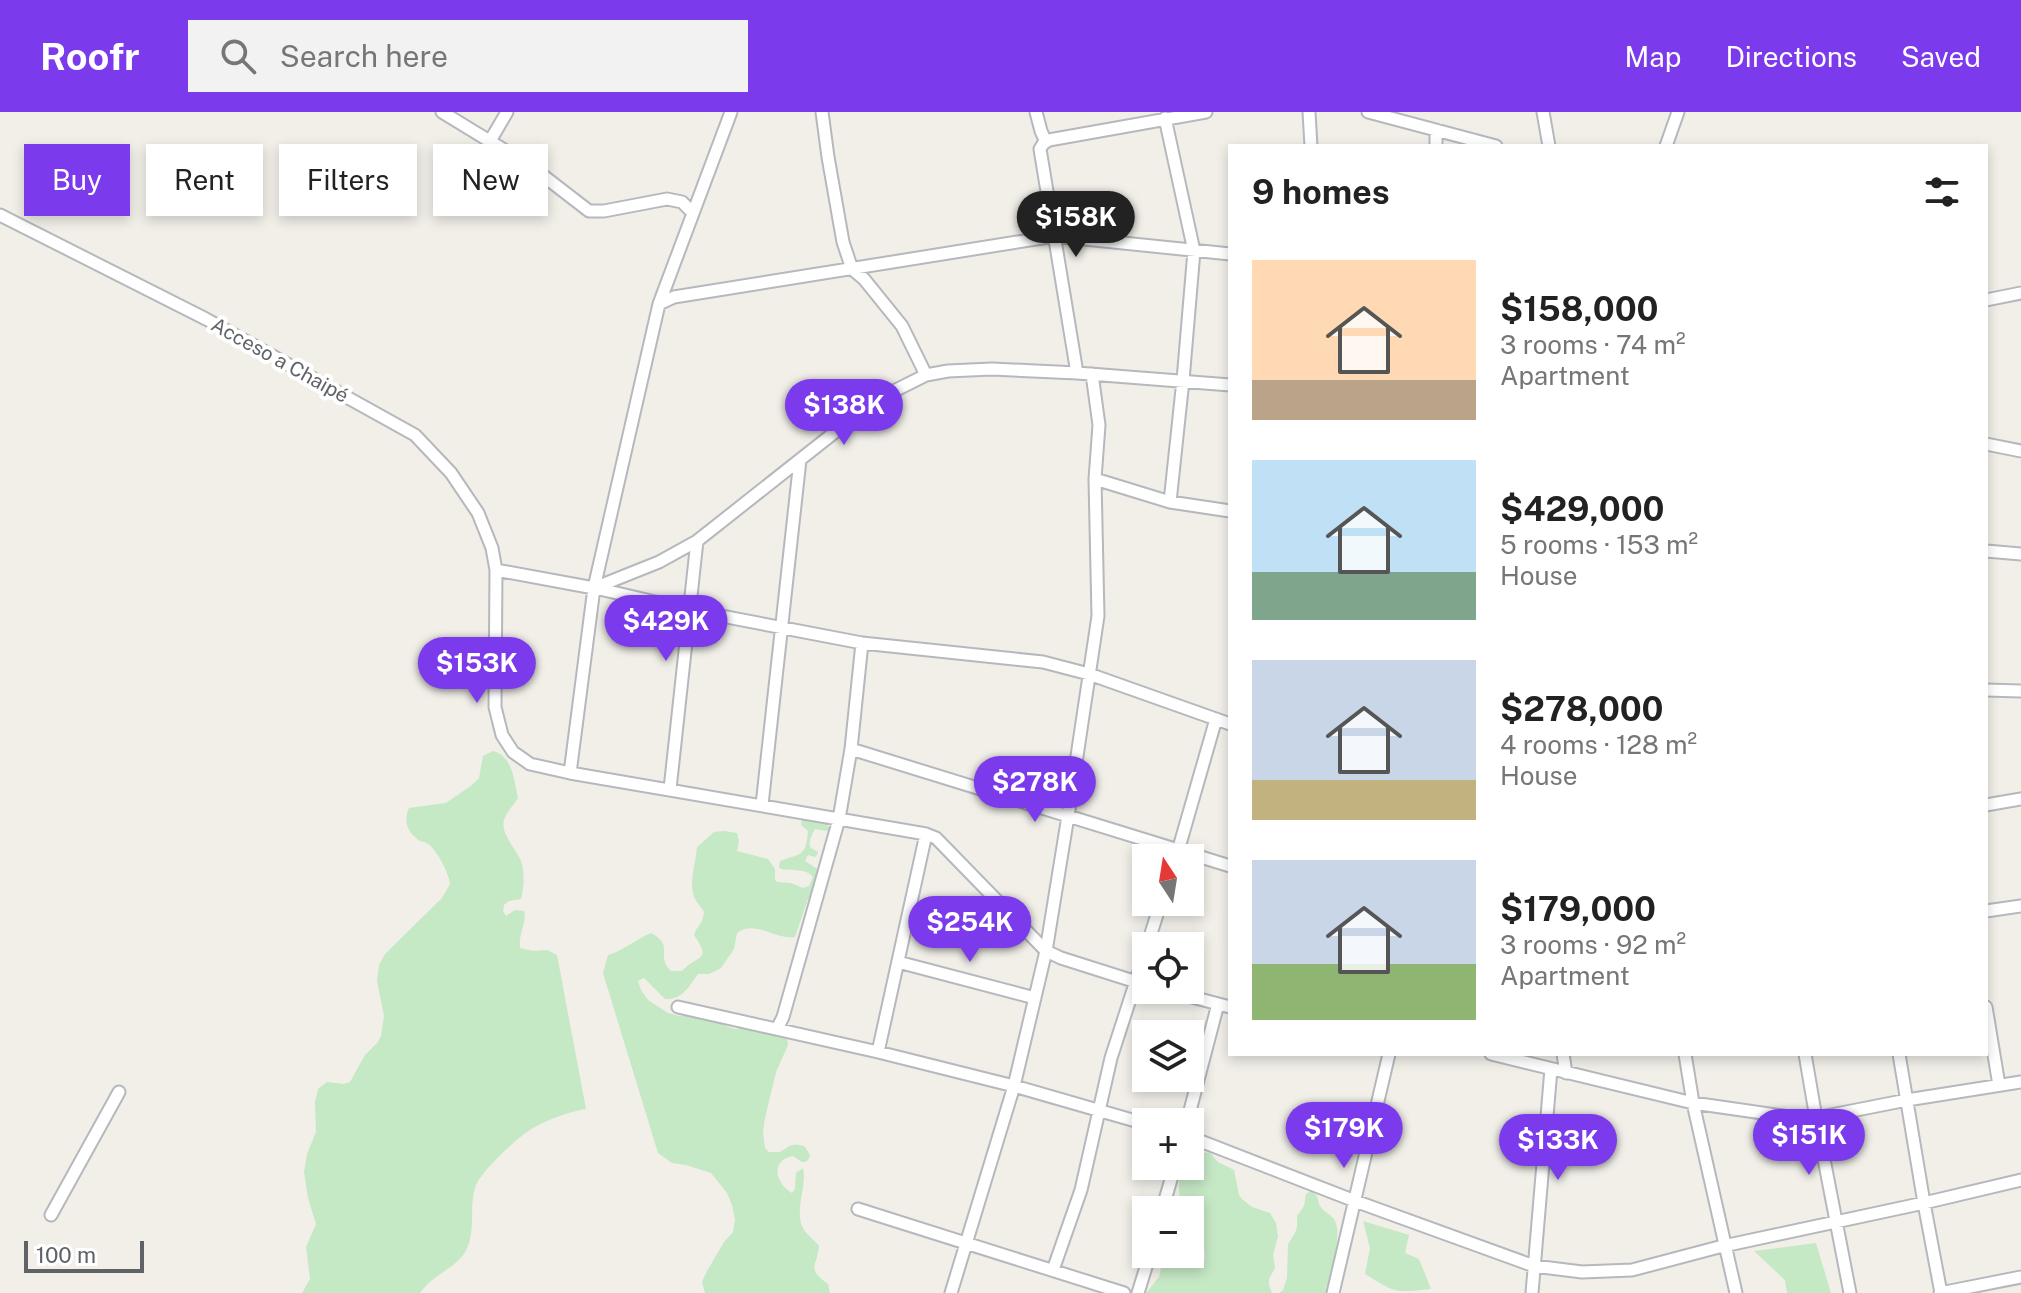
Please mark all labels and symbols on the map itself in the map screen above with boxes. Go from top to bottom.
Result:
pin: $158K [1020,191,1132,259]
street label: Acceso a Chaipé [207,312,353,408]
pin: $138K [788,379,900,447]
pin: $429K [610,595,722,663]
pin: $153K [421,637,533,705]
pin: $278K [979,756,1091,824]
north arrow [1132,844,1204,916]
pin: $254K [914,896,1026,964]
pin: $179K [1288,1102,1400,1170]
pin: $151K [1753,1109,1865,1177]
pin: $133K [1502,1114,1614,1182]
scale bar [24,1237,144,1273]

